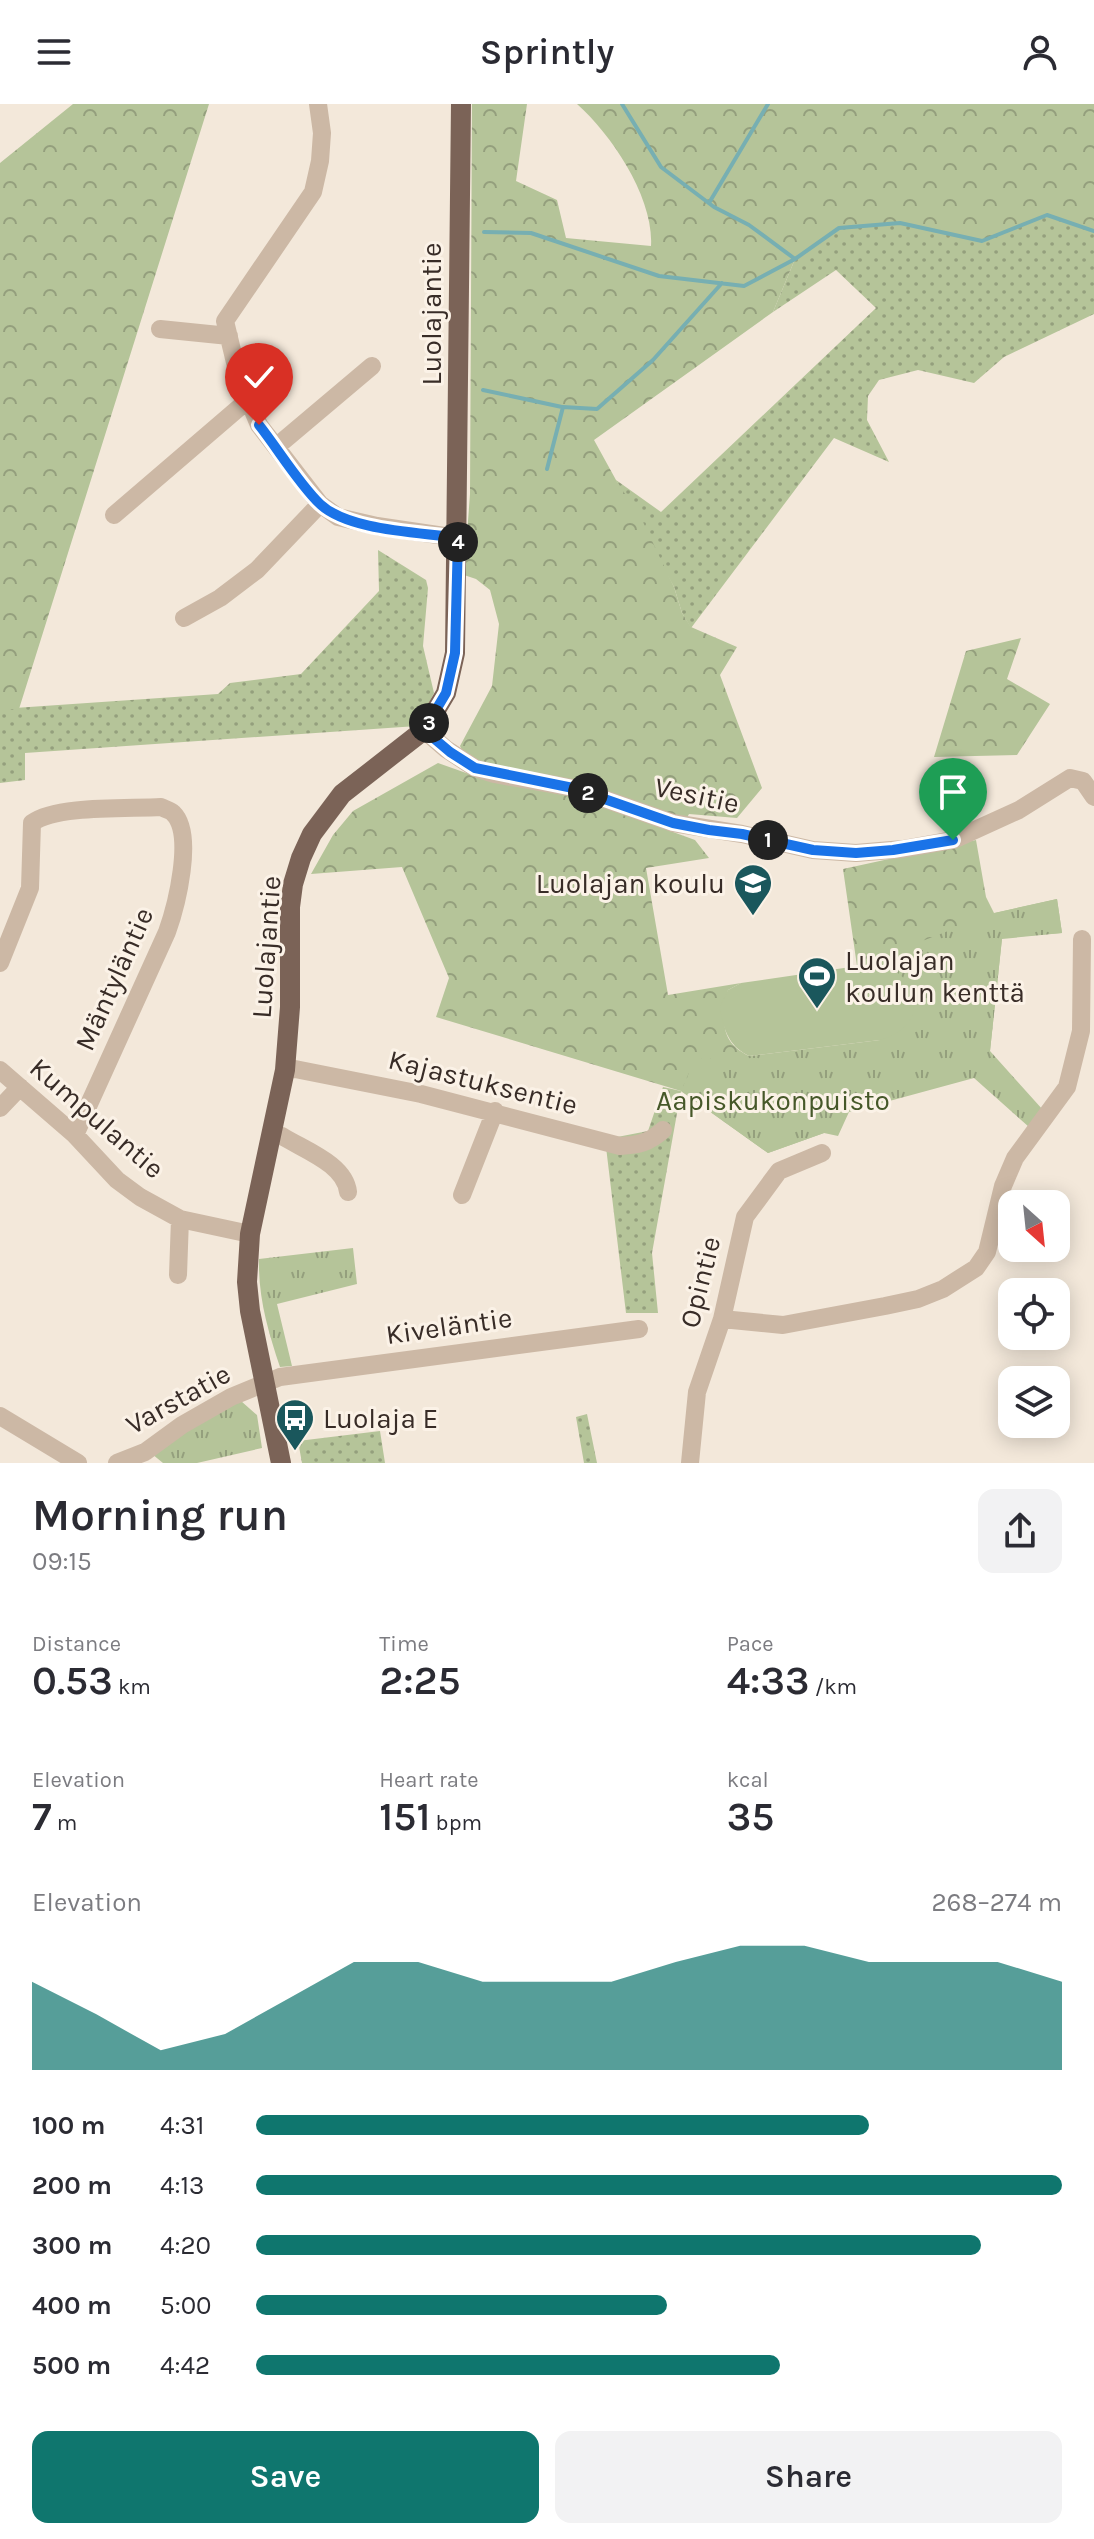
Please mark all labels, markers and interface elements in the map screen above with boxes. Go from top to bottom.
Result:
icon: menu [32,30,76,74]
icon: person [1018,30,1062,74]
text: Sprintly [480,31,614,73]
street label: Luolajantie [415,243,448,385]
pin [225,343,293,425]
icon: check [237,355,281,399]
pin: 4 [438,522,478,562]
text: 4 [451,529,465,555]
pin: 3 [409,703,449,743]
text: 3 [422,710,436,736]
pin [919,758,987,840]
street label: Vesitie [652,770,742,820]
icon: arrive [931,770,975,814]
pin: 2 [568,773,608,813]
text: 2 [581,780,595,806]
pin: 1 [748,820,788,860]
text: 1 [764,827,772,853]
school or university icon: Luolajan koulu [732,862,774,917]
place label: Luolajan koulu [536,867,725,900]
street label: Luolajantie [245,875,287,1019]
street label: Mäntyläntie [68,902,160,1056]
place label: Luolajan koulun kenttä [845,944,1025,1009]
sports icon: Luolajan koulun kenttä [796,955,838,1010]
street label: Kajastuksentie [385,1043,581,1121]
street label: Kumpulantie [23,1051,171,1185]
park label: Aapiskukonpuisto [656,1084,890,1117]
north arrow [998,1190,1070,1262]
map controls [998,1190,1070,1438]
street label: Opintie [673,1233,727,1331]
button: locate [998,1278,1070,1350]
street label: Kiveläntie [384,1301,514,1351]
street label: Varstatie [120,1357,236,1441]
button: layers [998,1366,1070,1438]
bus stop icon: Luolaja E [274,1397,316,1452]
place label: Luolaja E [323,1402,438,1435]
button: share [978,1489,1062,1573]
text: Morning run [32,1490,288,1541]
text: 09:15 [32,1546,92,1577]
text: Distance [32,1631,121,1657]
text: Time [379,1631,429,1657]
text: Pace [727,1631,774,1657]
text: 0.53 [32,1657,113,1704]
text: 2:25 [379,1657,461,1704]
text: 4:33 [727,1657,810,1704]
text: km [113,1674,151,1700]
text: /km [810,1674,857,1700]
text: Elevation [32,1767,125,1793]
text: Heart rate [379,1767,479,1793]
text: kcal [727,1767,769,1793]
text: 7 [32,1793,52,1840]
text: 151 [379,1793,430,1840]
text: 35 [727,1793,774,1840]
text: m [52,1810,77,1836]
text: bpm [430,1810,482,1836]
text: Elevation [32,1887,142,1918]
text: 268–274 m [931,1887,1062,1918]
text: 100 m [32,2110,105,2141]
text: 4:31 [160,2110,204,2141]
text: 200 m [32,2170,112,2201]
text: 4:13 [160,2170,204,2201]
text: 300 m [32,2230,112,2261]
text: 4:20 [160,2230,211,2261]
text: 400 m [32,2290,112,2321]
text: 5:00 [160,2290,212,2321]
text: 500 m [32,2350,111,2381]
text: 4:42 [160,2350,210,2381]
button: Save [32,2431,539,2523]
button: Share [555,2431,1062,2523]

